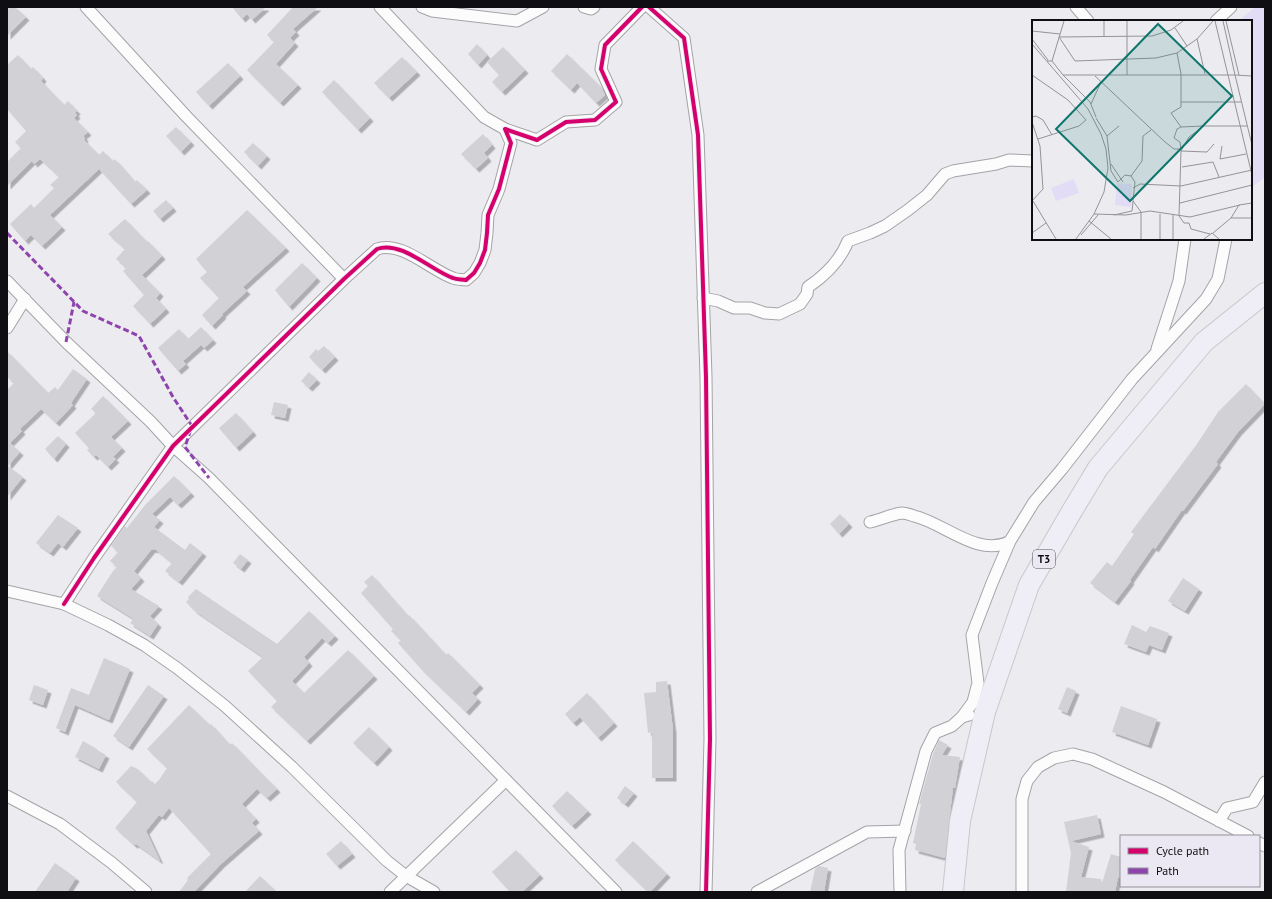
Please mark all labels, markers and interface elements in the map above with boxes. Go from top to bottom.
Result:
inset map [1032,20,1252,240]
road number: T3 [1033,550,1055,568]
legend [1120,835,1260,887]
text: Cycle path [1156,843,1209,858]
text: Path [1156,863,1179,878]

